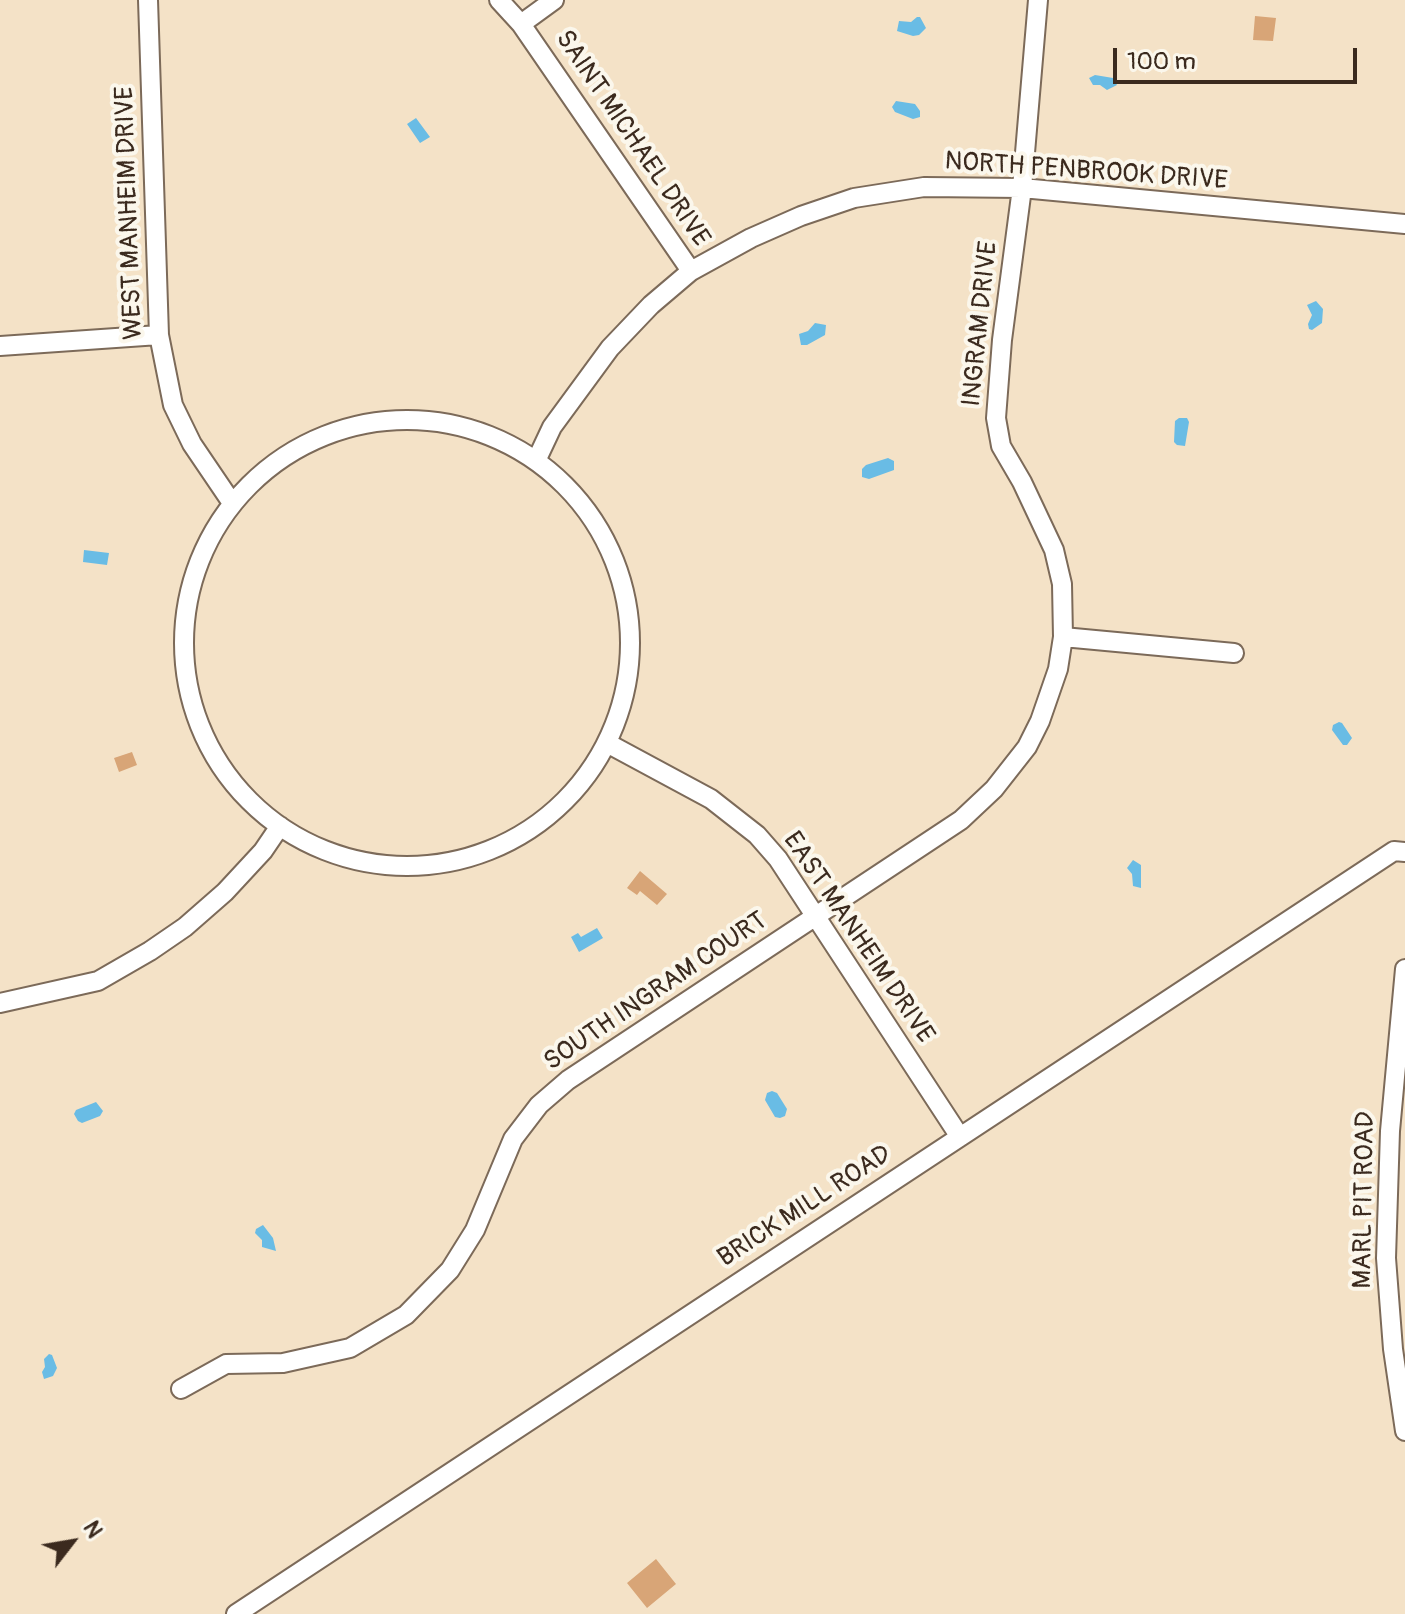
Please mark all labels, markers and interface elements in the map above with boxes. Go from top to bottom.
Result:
street label: SAINT MICHAEL DRIVE [548,25,716,253]
scale bar [1117,32,1361,82]
text: 100 m [1127,47,1196,76]
street label: WEST MANHEIM DRIVE [110,86,150,340]
street label: NORTH PENBROOK DRIVE [943,147,1229,197]
street label: INGRAM DRIVE [957,240,1005,408]
street label: EAST MANHEIM DRIVE [776,826,940,1050]
street label: SOUTH INGRAM COURT [539,906,773,1078]
street label: MARL PIT ROAD [1348,1111,1382,1289]
street label: BRICK MILL ROAD [713,1139,897,1275]
north arrow [32,1502,112,1582]
text: N [77,1516,108,1543]

